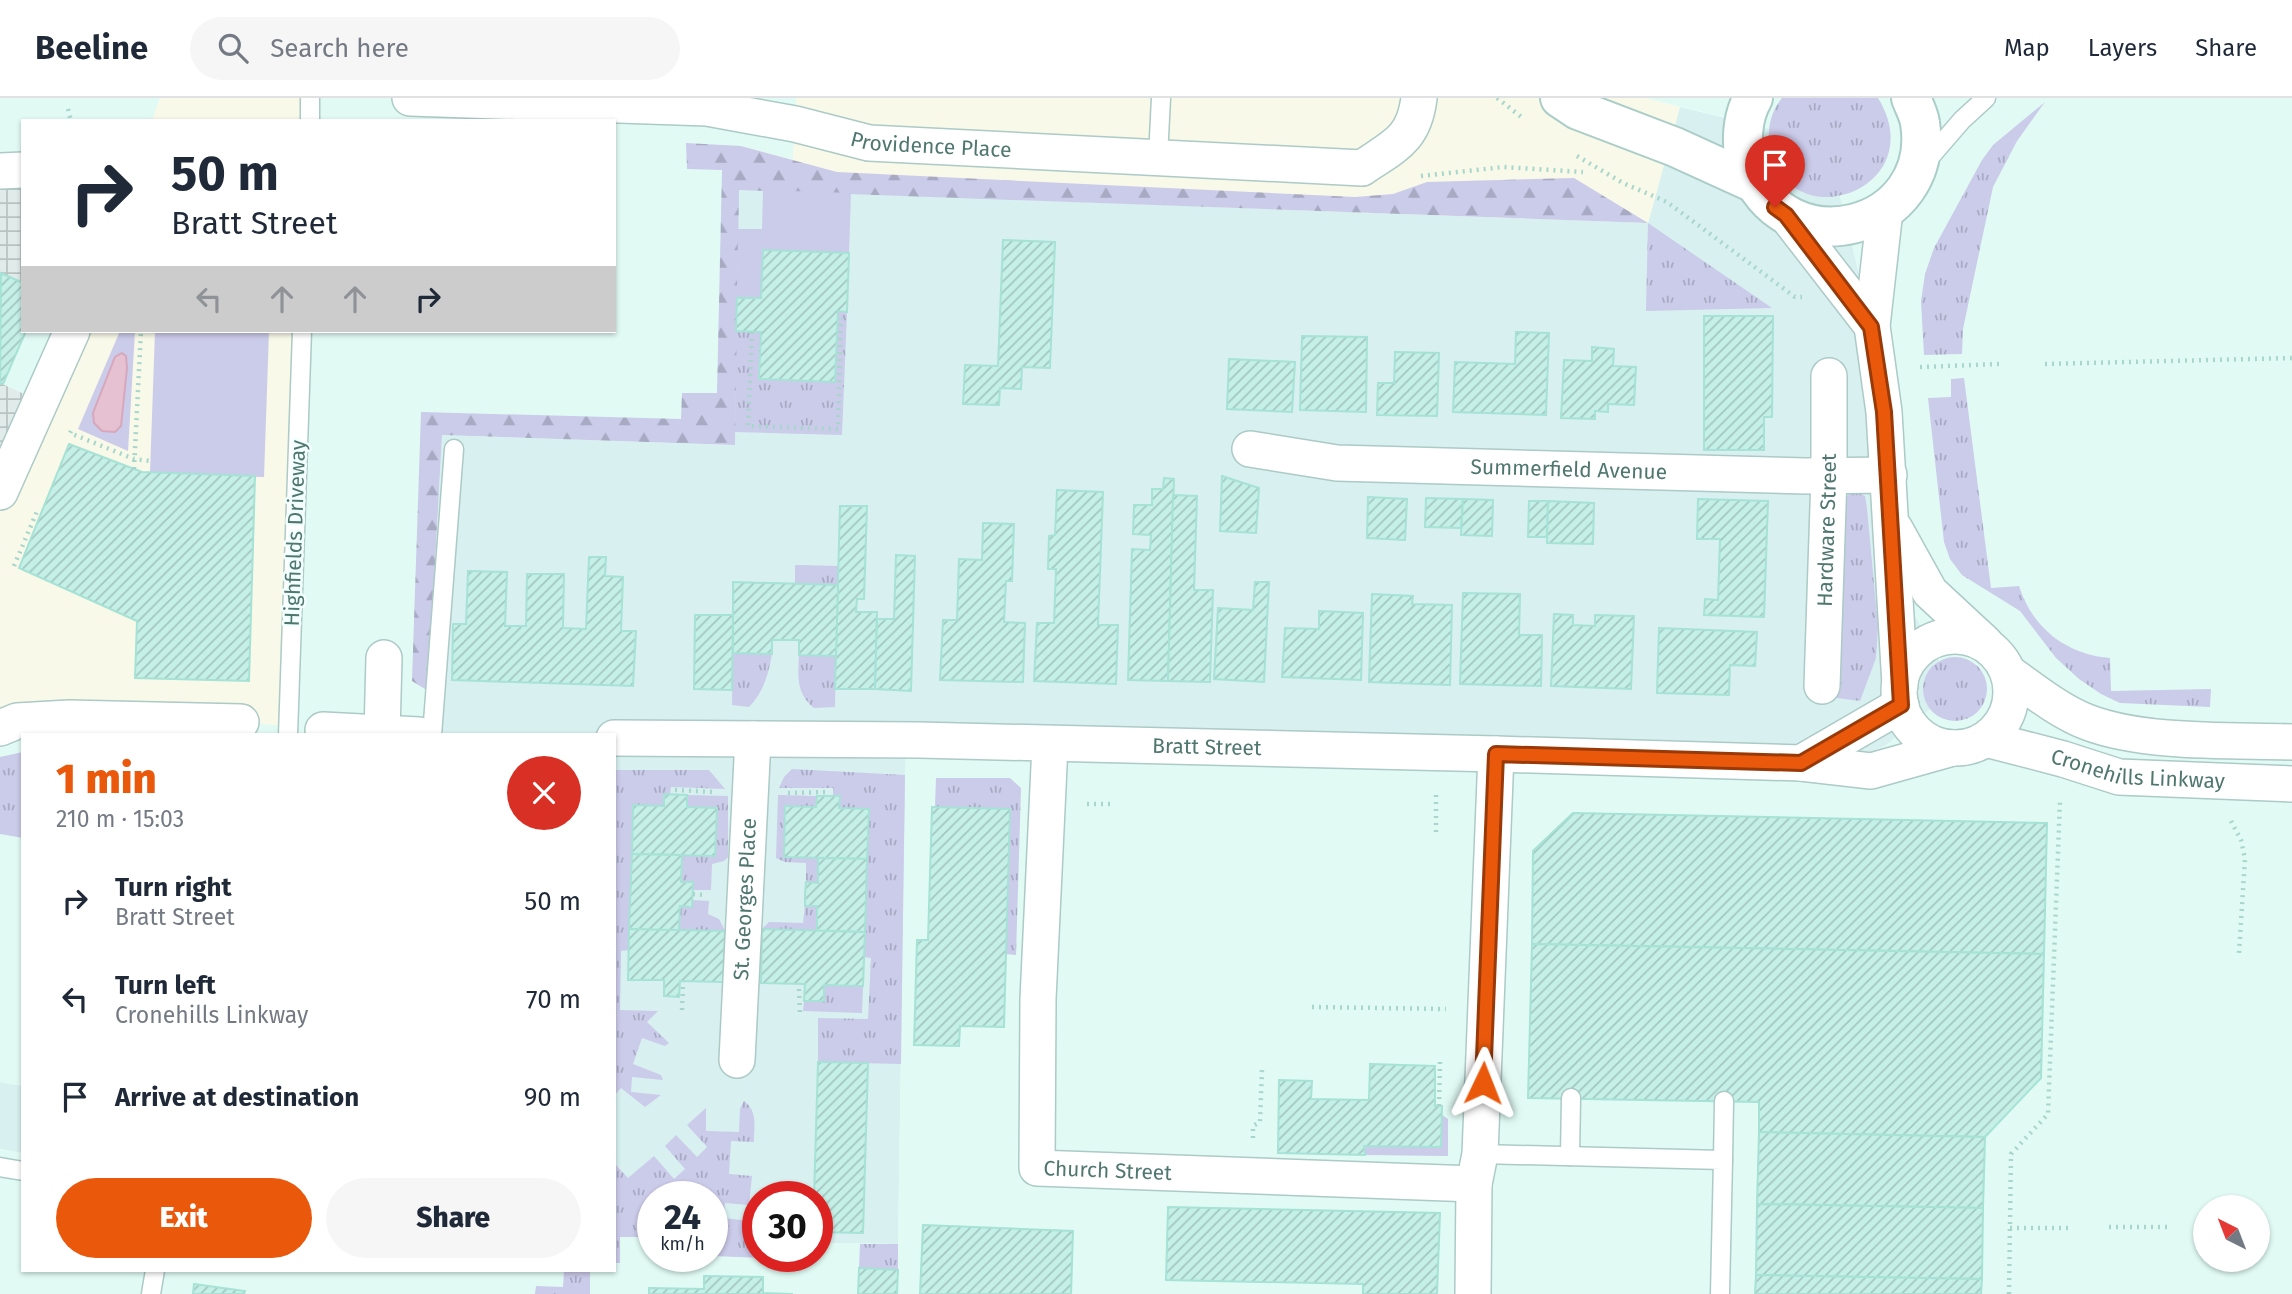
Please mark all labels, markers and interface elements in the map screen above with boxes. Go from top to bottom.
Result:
search box [190,17,680,80]
text: Beeline [35,28,148,68]
icon: search [214,29,252,67]
text: Search here [270,33,409,64]
text: Map [2004,34,2050,62]
text: Layers [2088,34,2157,62]
text: Share [2195,34,2257,62]
street label: Providence Place [848,126,1012,163]
pin [1745,135,1805,207]
text: 50 m [171,144,279,203]
icon: arrive [1756,146,1794,184]
icon: right [56,147,147,238]
text: Bratt Street [171,204,338,242]
icon: left [190,280,228,318]
icon: ahead [263,280,301,318]
icon: ahead [336,280,374,318]
icon: right [409,280,447,318]
street label: Highfields Driveway [279,439,311,627]
street label: Hardware Street [1812,453,1842,607]
street label: Summerfield Avenue [1470,454,1667,485]
street label: Bratt Street [1152,733,1262,761]
street label: Cronehills Linkway [2048,743,2226,794]
text: 1 min [56,754,157,804]
button: close [507,756,581,830]
text: 210 m · 15:03 [56,805,184,833]
street label: St. Georges Place [728,817,762,981]
text: Turn right [115,872,232,903]
icon: right [56,882,94,920]
text: 50 m [524,886,581,917]
text: Bratt Street [115,903,235,931]
text: Turn left [115,970,216,1001]
icon: left [56,980,94,1018]
text: 70 m [526,984,581,1015]
text: Cronehills Linkway [115,1001,308,1029]
position arrow [1446,1046,1520,1120]
icon: arrive [56,1078,94,1116]
text: Arrive at destination [115,1082,359,1113]
text: 90 m [524,1082,581,1113]
street label: Church Street [1043,1155,1173,1186]
button: Exit [56,1178,312,1258]
button: Share [326,1178,581,1258]
speed limit sign: 30 [742,1181,833,1272]
north arrow [2193,1195,2270,1272]
map controls [2193,1195,2270,1272]
text: 24 [664,1196,701,1238]
text: km/h [660,1233,705,1255]

